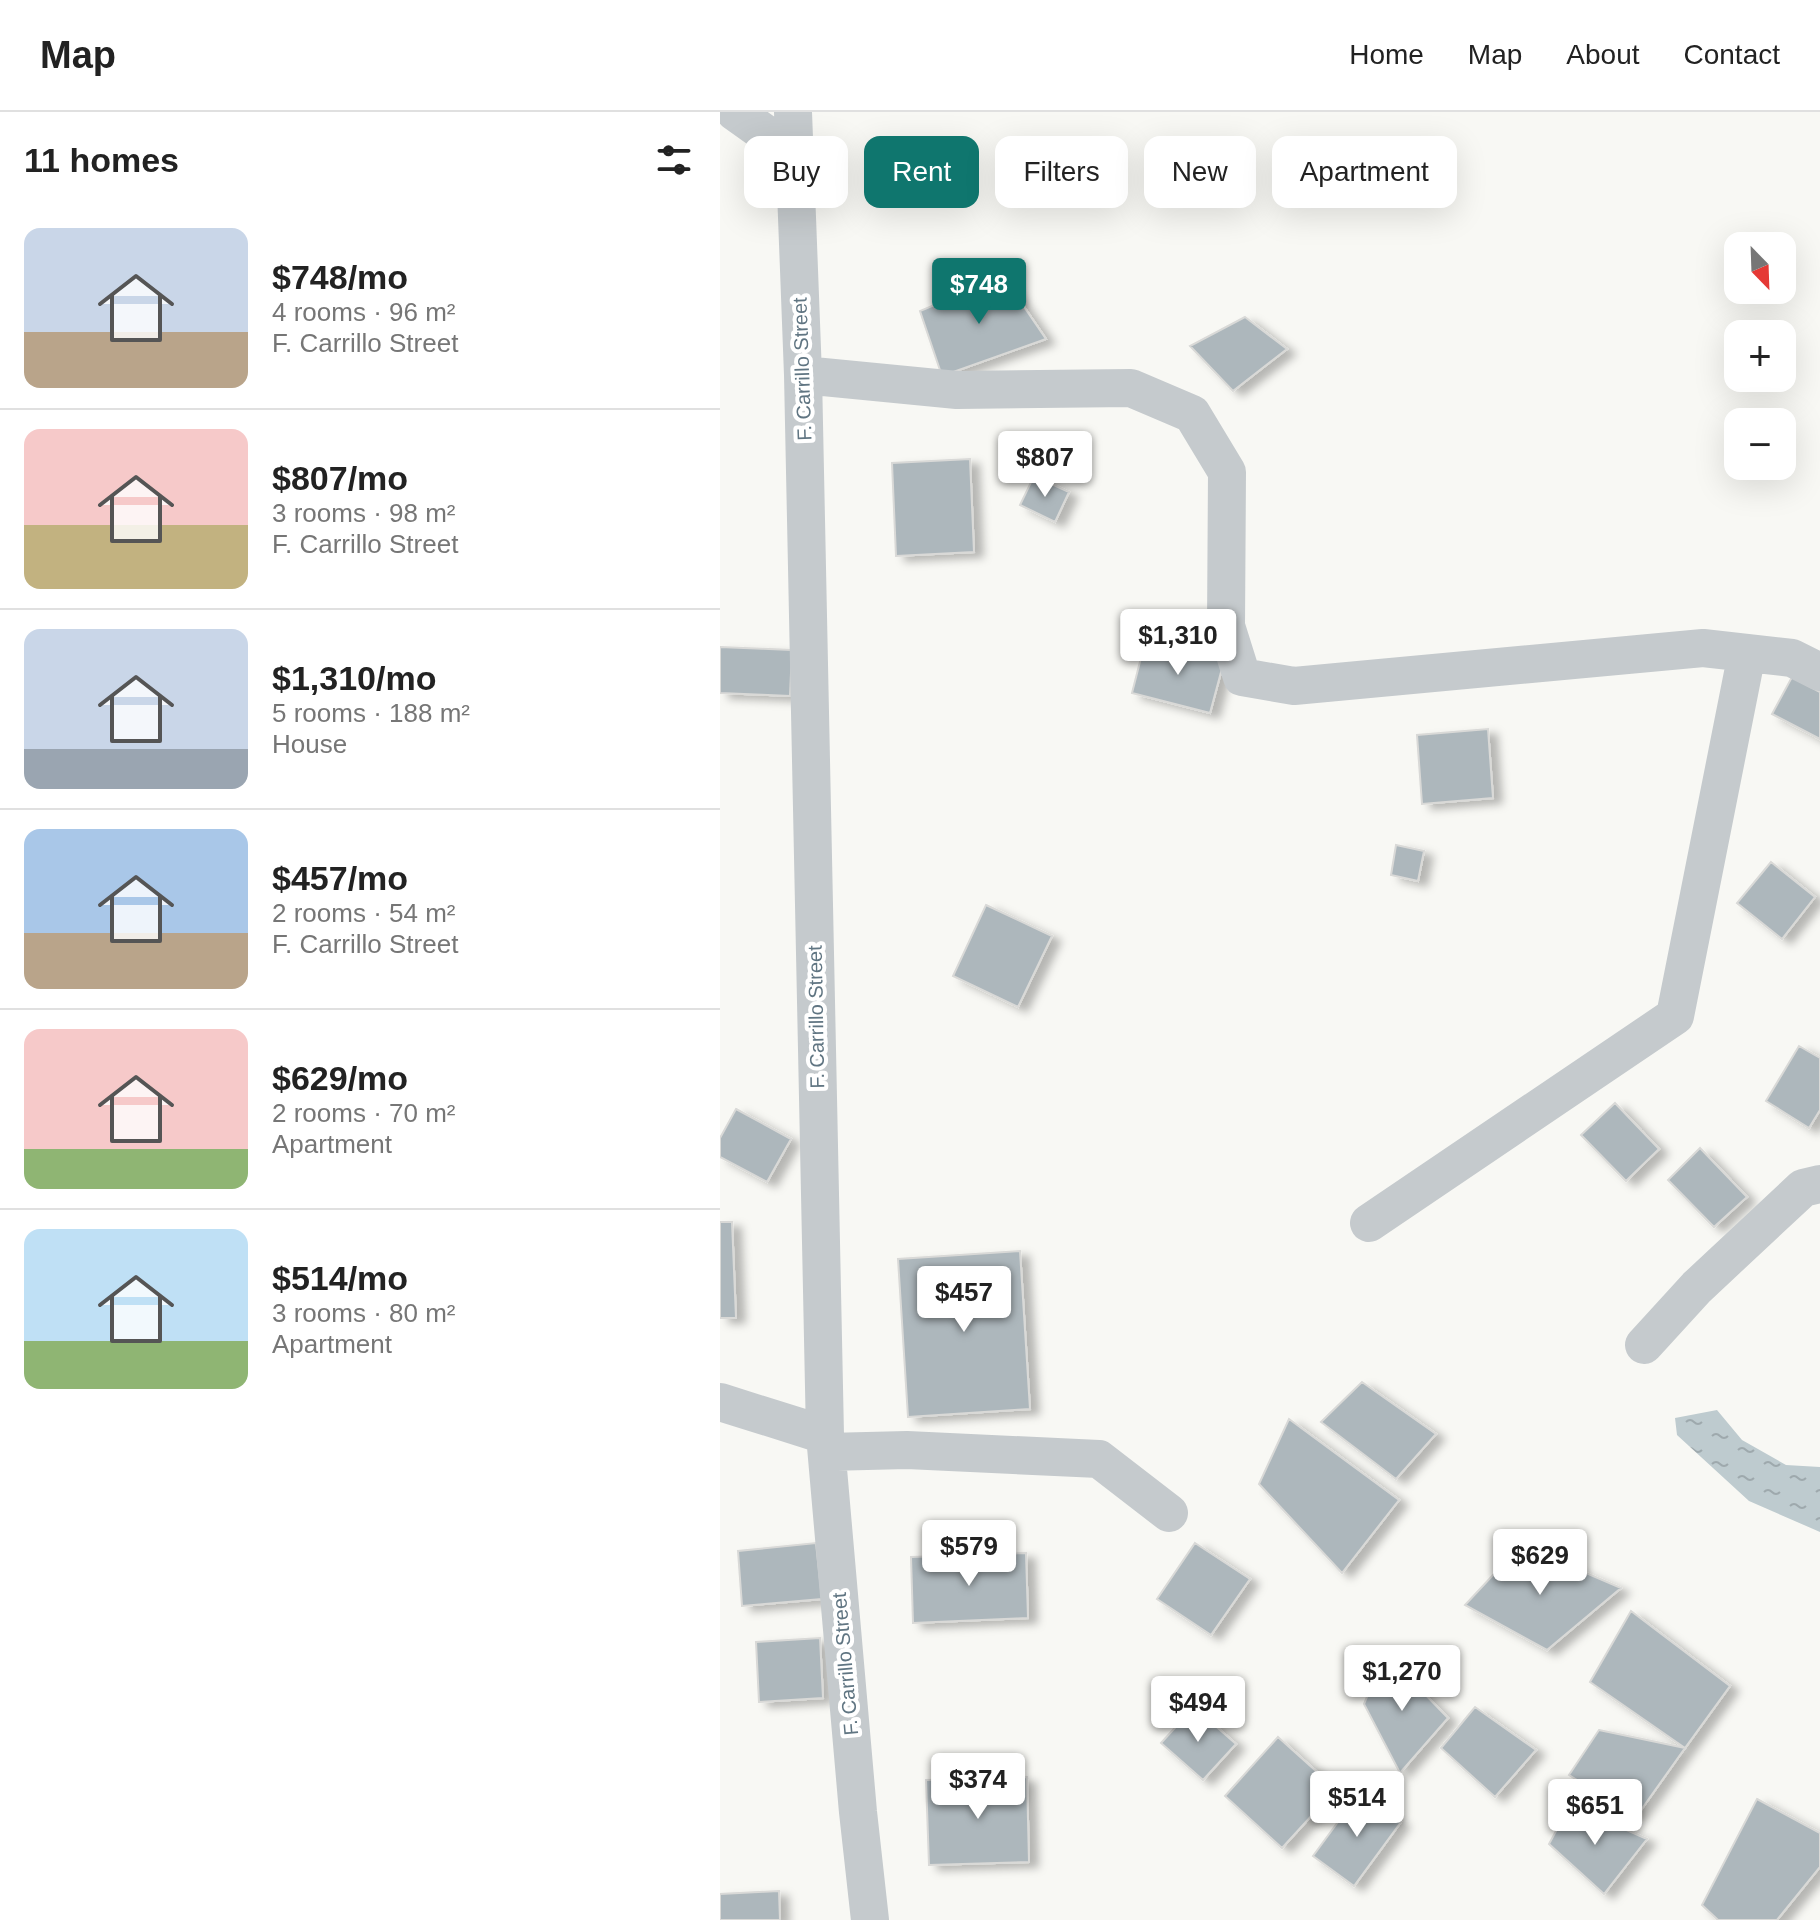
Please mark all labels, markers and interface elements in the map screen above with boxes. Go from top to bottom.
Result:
text: Map [40,34,116,76]
text: Home [1349,39,1424,70]
text: Map [1468,39,1522,70]
text: About [1566,39,1640,70]
text: Contact [1684,39,1780,70]
chip: Buy [744,136,848,208]
chip: Rent [864,136,979,208]
chip: Filters [995,136,1128,208]
chip: New [1144,136,1256,208]
chip: Apartment [1272,136,1457,208]
icon: filters [652,138,696,182]
text: 11 homes [24,141,179,179]
north arrow [1724,232,1796,304]
map controls [1724,232,1796,480]
text: $748/mo [272,258,408,296]
pin: $748 [932,258,1026,326]
icon: home [88,260,184,356]
text: $748 [950,269,1008,299]
text: 4 rooms · 96 m² [272,297,456,327]
street label: F. Carrillo Street [788,297,815,441]
button: + [1724,320,1796,392]
text: F. Carrillo Street [272,328,458,358]
button: − [1724,408,1796,480]
pin: $807 [998,431,1092,499]
text: $807 [1016,442,1074,472]
text: $807/mo [272,459,408,497]
icon: home [88,461,184,557]
text: 3 rooms · 98 m² [272,498,456,528]
text: F. Carrillo Street [272,529,458,559]
pin: $1,310 [1113,609,1243,677]
text: $1,310 [1138,620,1218,650]
text: $1,310/mo [272,659,436,697]
icon: home [88,661,184,757]
text: 5 rooms · 188 m² [272,698,470,728]
text: House [272,729,347,759]
text: $457/mo [272,859,408,897]
icon: home [88,861,184,957]
text: 2 rooms · 54 m² [272,898,456,928]
text: F. Carrillo Street [272,929,458,959]
street label: F. Carrillo Street [804,945,828,1089]
text: $629/mo [272,1059,408,1097]
icon: home [88,1061,184,1157]
text: 2 rooms · 70 m² [272,1098,456,1128]
text: Apartment [272,1129,392,1159]
text: $514/mo [272,1259,408,1297]
icon: home [88,1261,184,1357]
pin: $457 [917,1266,1011,1334]
text: $457 [935,1277,993,1307]
text: 3 rooms · 80 m² [272,1298,456,1328]
text: Apartment [272,1329,392,1359]
pin: $579 [922,1520,1016,1588]
pin: $629 [1493,1529,1587,1597]
text: $579 [940,1531,998,1561]
text: $629 [1511,1540,1569,1570]
street label: F. Carrillo Street [828,1591,862,1736]
pin: $1,270 [1337,1645,1467,1713]
text: $1,270 [1362,1656,1442,1686]
pin: $494 [1151,1676,1245,1744]
text: $494 [1169,1687,1227,1717]
pin: $374 [931,1753,1025,1821]
text: $374 [949,1764,1007,1794]
pin: $514 [1310,1771,1404,1839]
pin: $651 [1548,1779,1642,1847]
text: $514 [1328,1782,1386,1812]
text: $651 [1566,1790,1624,1820]

